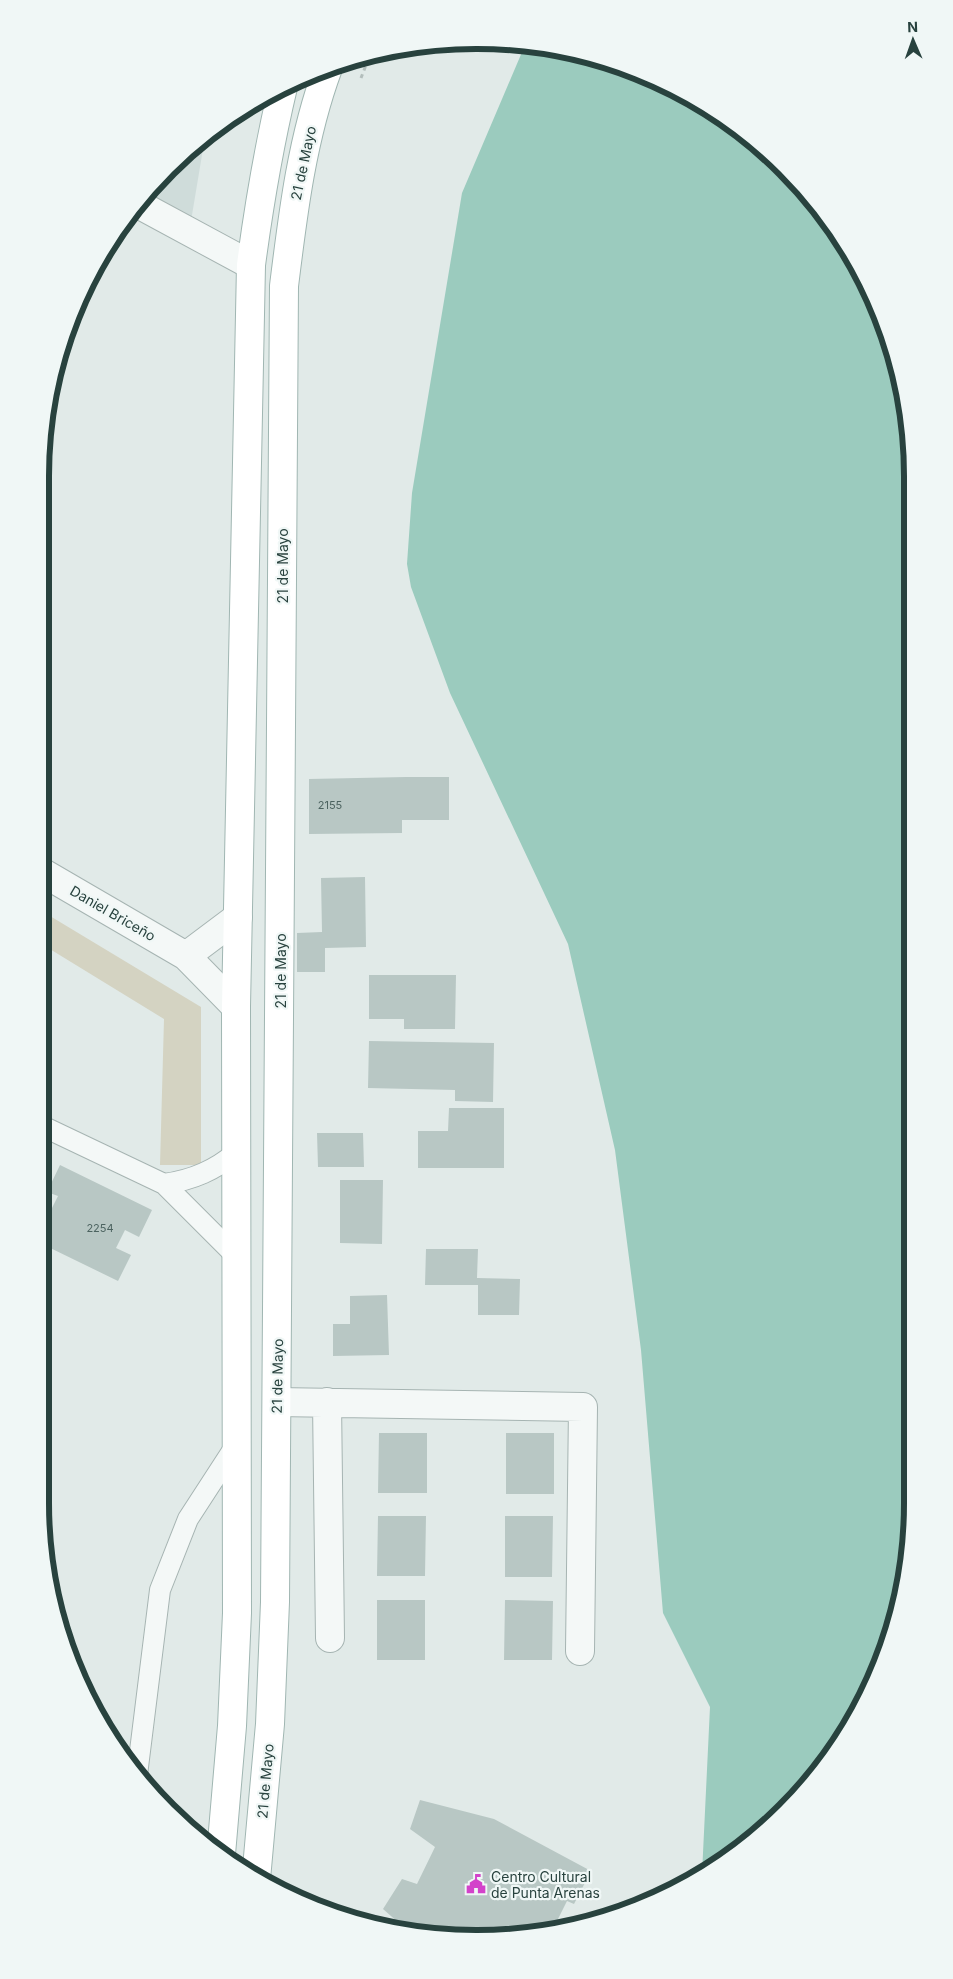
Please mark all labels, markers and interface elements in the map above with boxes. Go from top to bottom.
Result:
north arrow [888,15,938,65]
text: N [907,18,918,35]
street label: 21 de Mayo [287,124,319,202]
street label: 21 de Mayo [274,528,291,604]
house number: 2155 [318,798,343,812]
street label: Daniel Briceño [67,882,159,944]
street label: 21 de Mayo [272,933,289,1009]
house number: 2254 [86,1221,114,1235]
street label: 21 de Mayo [268,1338,286,1414]
street label: 21 de Mayo [253,1743,277,1819]
place label: Centro Cultural de Punta Arenas [491,1868,600,1901]
public building icon: Centro Cultural de Punta Arenas [465,1873,487,1895]

